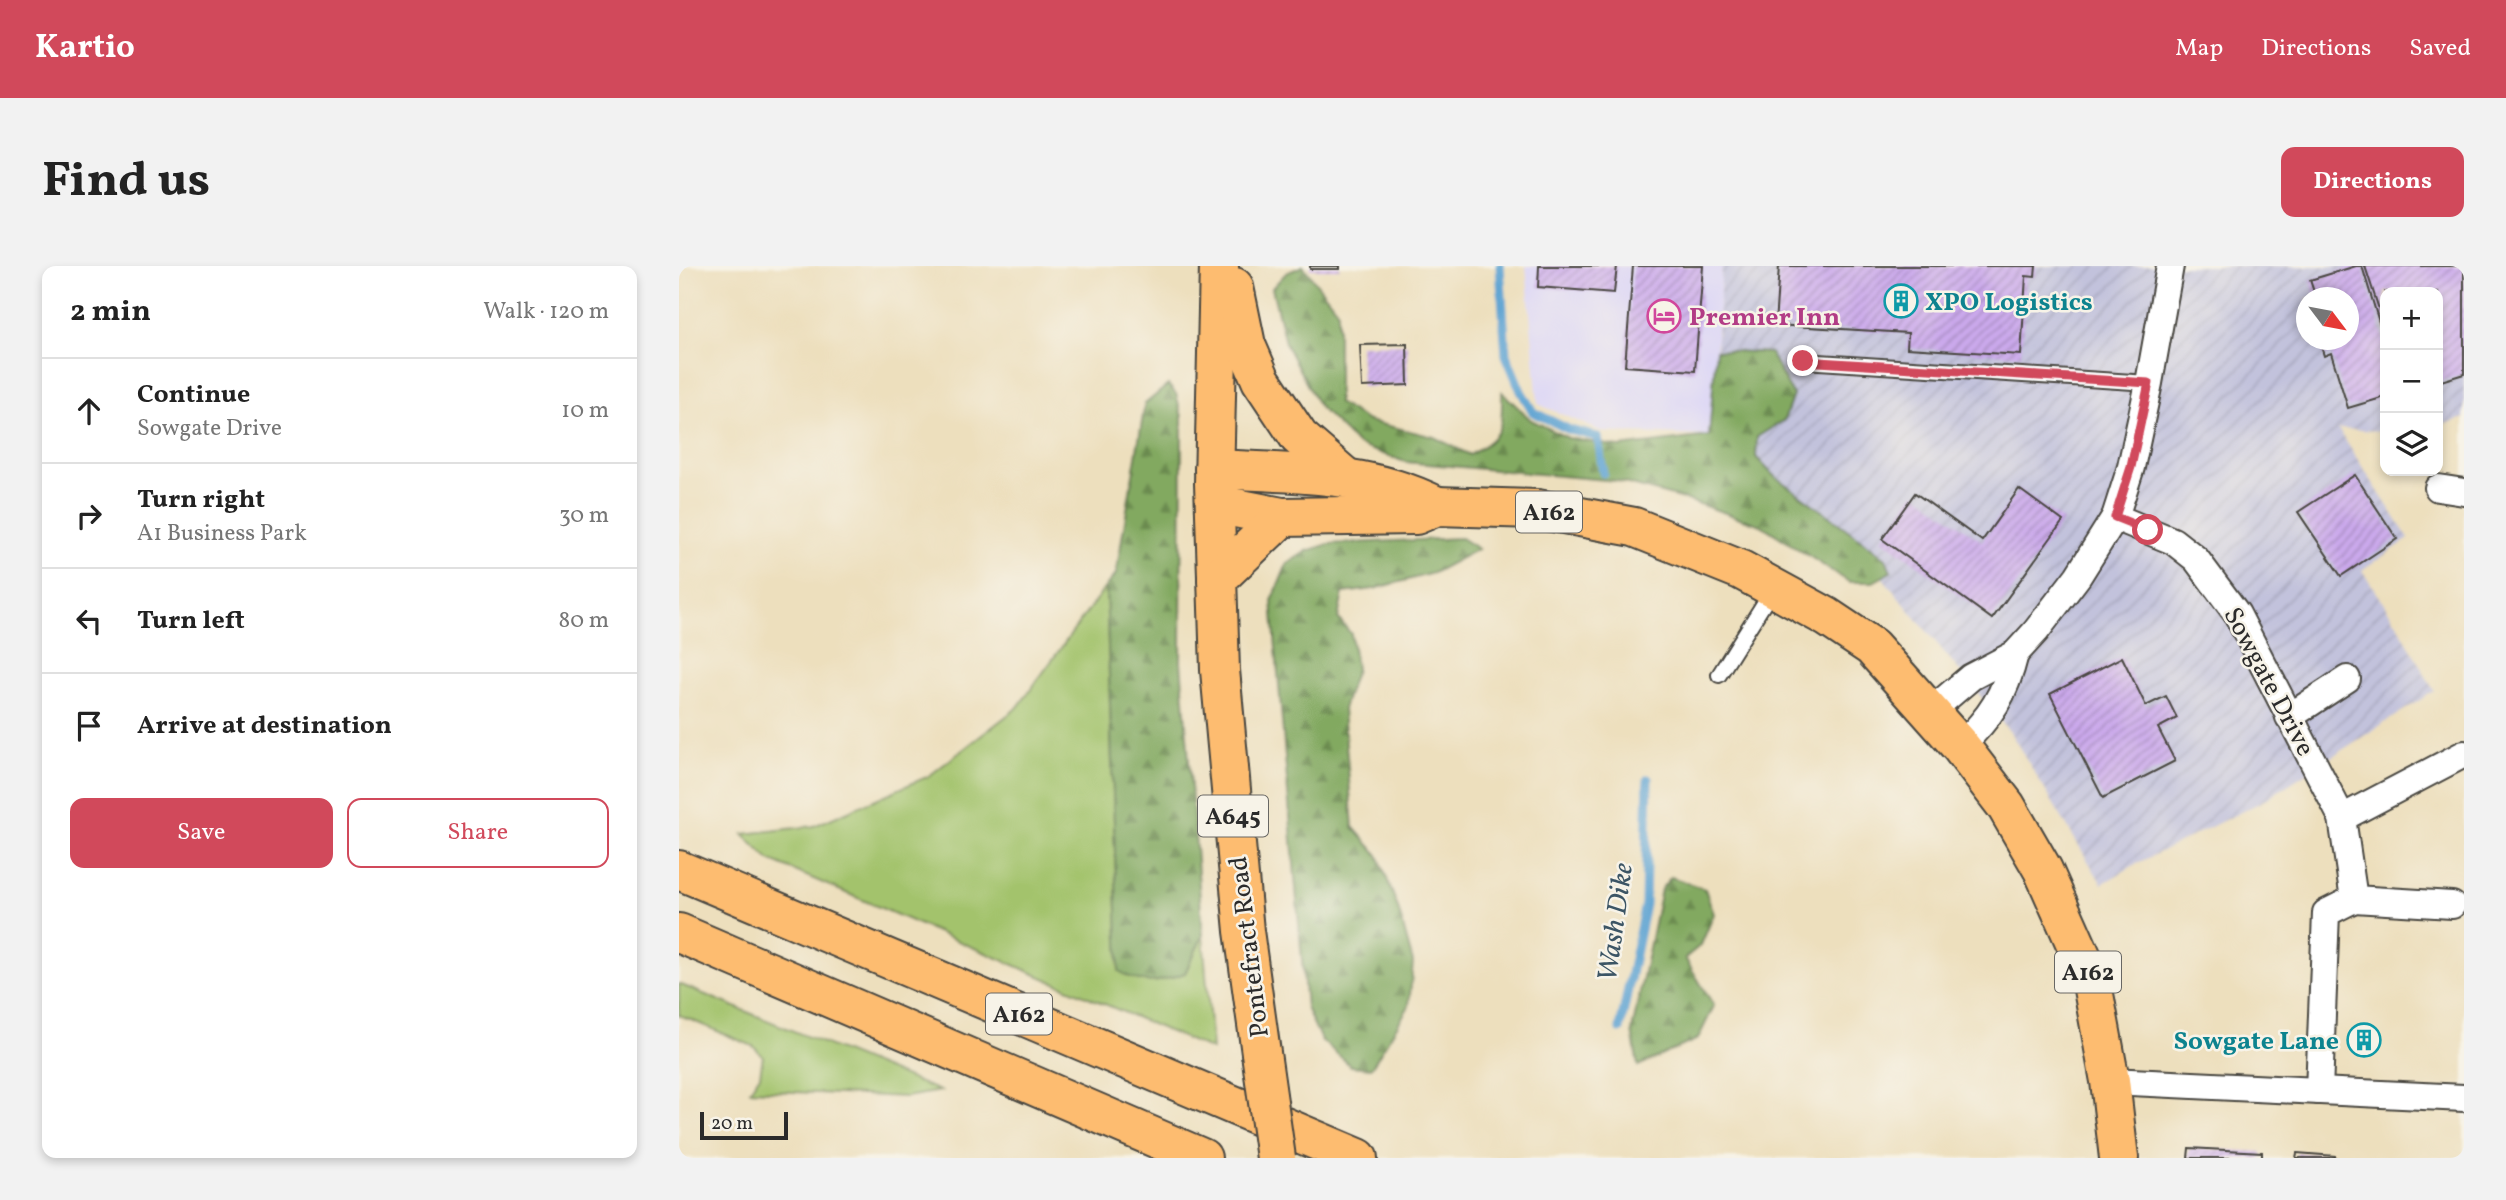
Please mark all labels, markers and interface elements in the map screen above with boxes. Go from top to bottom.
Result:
text: Kartio [35,26,135,72]
text: Map [2175,32,2223,66]
text: Directions [2261,32,2371,66]
text: Saved [2409,32,2471,66]
button: Directions [2281,147,2464,217]
text: Find us [42,148,210,217]
building icon: XPO Logistics [1882,282,1920,320]
place label: XPO Logistics [1925,285,2093,321]
north arrow [2296,287,2359,350]
map controls [2380,287,2443,476]
button: + [2380,287,2443,350]
text: 2 min [70,291,151,333]
text: Walk · 120 m [483,296,609,328]
hotel icon: Premier Inn [1645,297,1683,335]
place label: Premier Inn [1689,300,1840,336]
route end [1787,345,1818,376]
button: − [2380,350,2443,413]
text: Continue [137,377,250,413]
icon: ahead [70,392,108,430]
text: 10 m [561,395,609,427]
text: Sowgate Drive [137,413,282,445]
button: layers [2380,413,2443,476]
text: Turn right [137,482,265,518]
road number: A162 [1516,492,1582,533]
icon: right [70,497,108,535]
text: 30 m [559,500,609,532]
route start [2132,514,2163,545]
text: A1 Business Park [137,518,307,550]
street label: Sowgate Drive [2214,601,2323,763]
icon: left [70,602,108,640]
text: Turn left [137,603,245,639]
text: 80 m [559,605,609,637]
icon: arrive [70,707,108,745]
text: Arrive at destination [137,708,392,744]
road number: A645 [1198,796,1268,836]
button: Save [70,798,333,868]
button: Share [347,798,609,868]
street label: Pontefract Road [1221,854,1279,1040]
water label: Wash Dike [1589,861,1644,984]
road number: A162 [2055,952,2121,992]
road number: A162 [986,994,1052,1034]
building icon: Sowgate Lane [2345,1021,2383,1059]
place label: Sowgate Lane [2173,1024,2339,1060]
scale bar [700,1109,787,1141]
text: 20 m [711,1111,753,1137]

